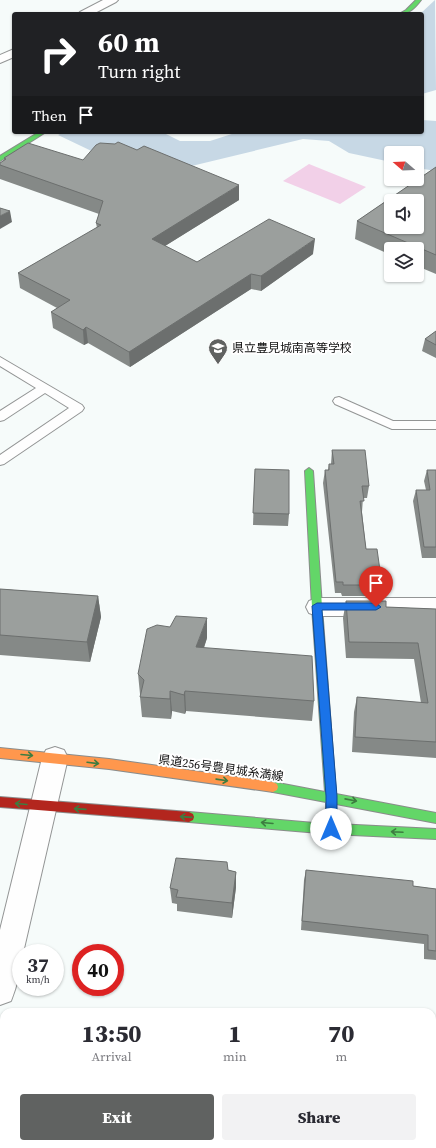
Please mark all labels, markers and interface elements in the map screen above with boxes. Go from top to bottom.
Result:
text: 60 m [98,23,160,61]
icon: right [32,28,84,80]
text: Turn right [98,59,180,84]
icon: arrive [75,104,97,126]
text: Then [32,105,67,126]
north arrow [384,146,424,186]
map controls [384,146,424,282]
button: sound [384,194,424,234]
button: layers [384,242,424,282]
school or university icon: 県立豊見城南高等学校 [207,337,229,365]
place label: 県立豊見城南高等学校 [232,340,352,356]
pin [359,566,393,607]
icon: arrive [365,572,387,594]
street label: 県道256号豊見城糸満線 [157,751,285,785]
one-way arrow [20,752,33,759]
one-way arrow [86,759,99,767]
one-way arrow [215,776,228,784]
one-way arrow [344,797,357,805]
one-way arrow [15,801,28,808]
one-way arrow [74,805,87,812]
position arrow [310,808,352,850]
one-way arrow [180,814,193,821]
one-way arrow [261,820,274,827]
one-way arrow [391,829,404,836]
speed limit sign: 40 [72,944,124,996]
text: 37 [27,951,49,979]
text: km/h [26,973,50,986]
text: 13:50 [81,1017,142,1050]
text: 1 [228,1017,241,1050]
text: 70 [328,1017,354,1050]
text: Arrival [91,1048,132,1065]
text: min [223,1048,247,1065]
text: m [335,1048,347,1065]
button: Exit [20,1094,214,1140]
button: Share [222,1094,416,1140]

